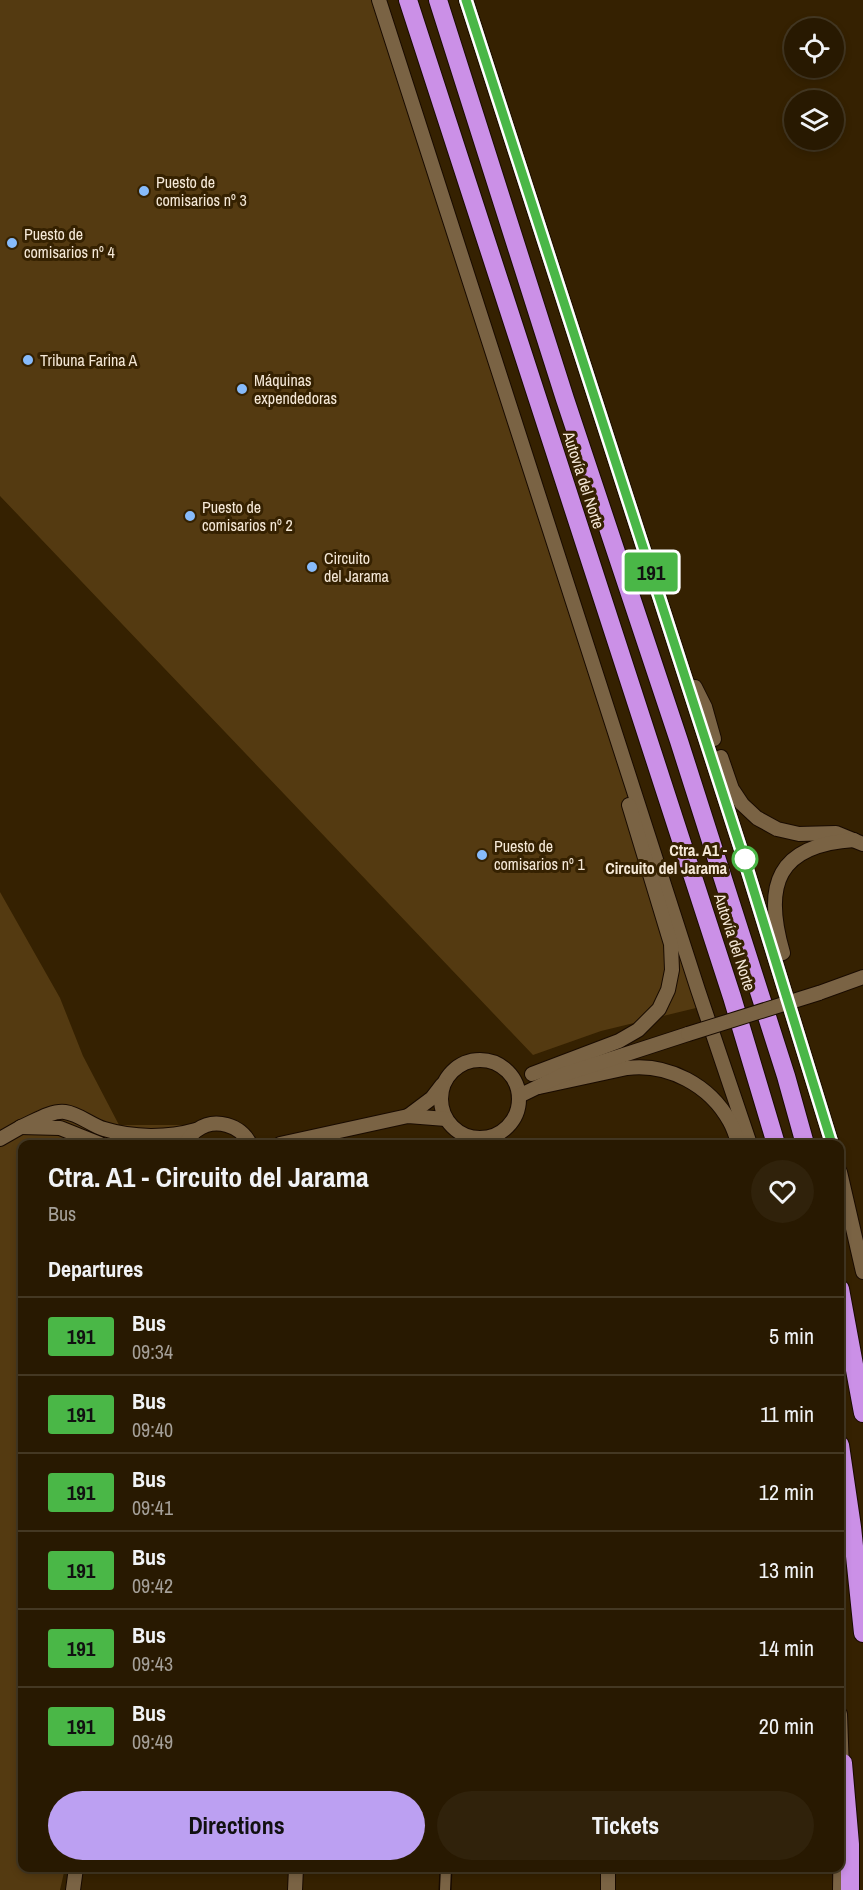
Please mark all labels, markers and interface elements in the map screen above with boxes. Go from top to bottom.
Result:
map controls [784,18,844,150]
button: locate [784,18,844,78]
button: layers [784,90,844,150]
place label: Puesto de comisarios nº 3 [156,171,247,211]
marker: Puesto de comisarios nº 3 [137,184,151,198]
place label: Puesto de comisarios nº 4 [24,223,115,263]
marker: Puesto de comisarios nº 4 [5,236,19,250]
place label: Tribuna Farina A [40,349,138,371]
marker: Tribuna Farina A [21,353,35,367]
place label: Máquinas expendedoras [254,369,337,409]
marker: Máquinas expendedoras [235,382,249,396]
street label: Autovía del Norte [558,427,610,532]
place label: Puesto de comisarios nº 2 [202,496,293,536]
marker: Puesto de comisarios nº 2 [183,509,197,523]
place label: Circuito del Jarama [324,547,390,587]
line badge: 191 [616,552,686,592]
text: 191 [637,558,665,587]
marker: Circuito del Jarama [305,560,319,574]
place label: Puesto de comisarios nº 1 [494,835,586,875]
place label: Ctra. A1 - Circuito del Jarama [605,839,728,879]
marker: Ctra. A1 - Circuito del Jarama [732,846,758,872]
marker: Puesto de comisarios nº 1 [475,848,489,862]
street label: Autovía del Norte [709,889,761,994]
text: Ctra. A1 - Circuito del Jarama [48,1158,369,1196]
button: heart [751,1160,814,1223]
text: Bus [48,1200,76,1227]
text: Departures [48,1254,143,1284]
text: Bus [132,1308,166,1338]
text: 5 min [769,1321,814,1351]
text: 191 [67,1322,95,1351]
text: 09:34 [132,1338,173,1365]
text: Bus [132,1386,166,1416]
text: 11 min [760,1399,814,1429]
text: 191 [67,1400,95,1429]
text: 09:40 [132,1416,173,1443]
text: Bus [132,1464,166,1494]
text: 12 min [759,1477,814,1507]
text: 191 [67,1478,95,1507]
text: 09:41 [132,1494,173,1521]
text: Bus [132,1542,166,1572]
text: 13 min [759,1555,814,1585]
text: 191 [67,1556,95,1585]
text: 09:42 [132,1572,173,1599]
text: Bus [132,1620,166,1650]
text: 14 min [759,1633,814,1663]
text: 191 [67,1634,95,1663]
text: 09:43 [132,1650,173,1677]
text: Bus [132,1698,166,1728]
text: 20 min [759,1711,814,1741]
text: 191 [67,1712,95,1741]
text: 09:49 [132,1728,173,1755]
button: Directions [48,1791,425,1860]
button: Tickets [437,1791,814,1860]

